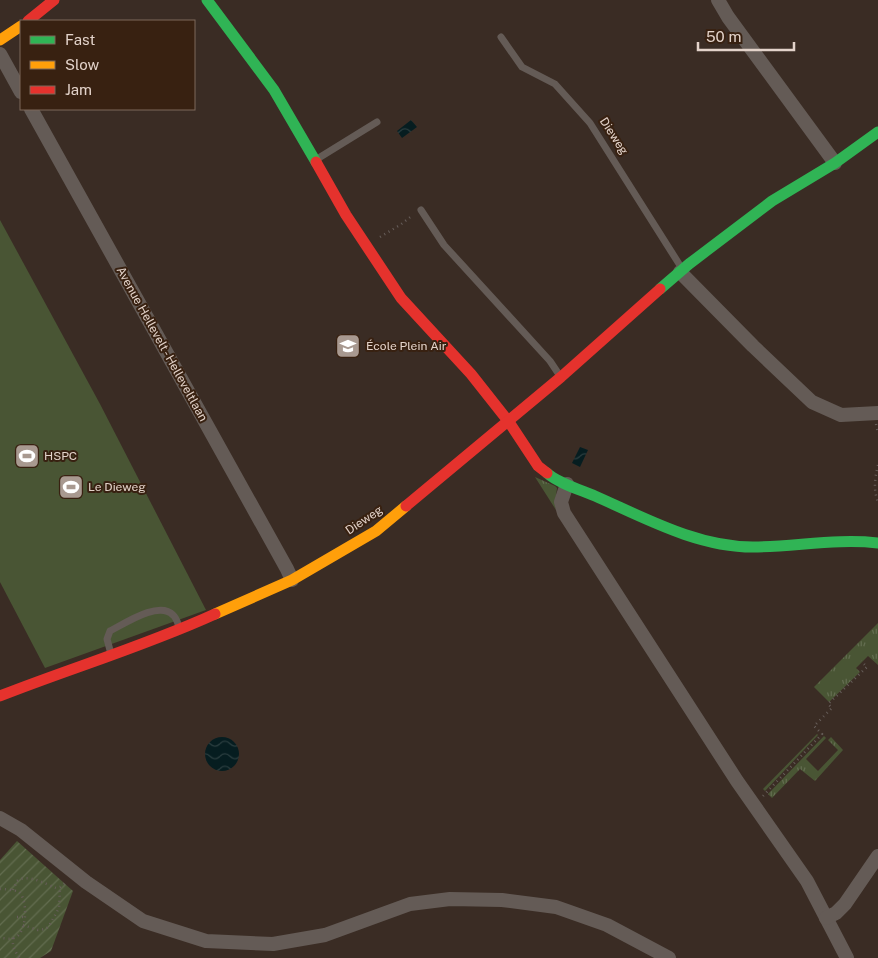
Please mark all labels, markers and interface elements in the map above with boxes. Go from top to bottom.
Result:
legend [20,20,195,110]
scale bar [698,20,794,52]
text: 50 m [706,28,741,45]
text: Fast [65,31,95,48]
text: Slow [65,56,100,73]
text: Jam [65,81,92,98]
street label: Dieweg [597,115,631,157]
street label: Avenue Hellevelt - Helleveltlaan [114,264,211,424]
school or university icon: École Plein Air [335,333,361,359]
place label: École Plein Air [366,339,447,353]
sports icon: HSPC [14,443,40,469]
place label: HSPC [44,449,77,463]
sports icon: Le Dieweg [58,474,84,500]
place label: Le Dieweg [88,480,146,494]
street label: Dieweg [343,503,385,537]

